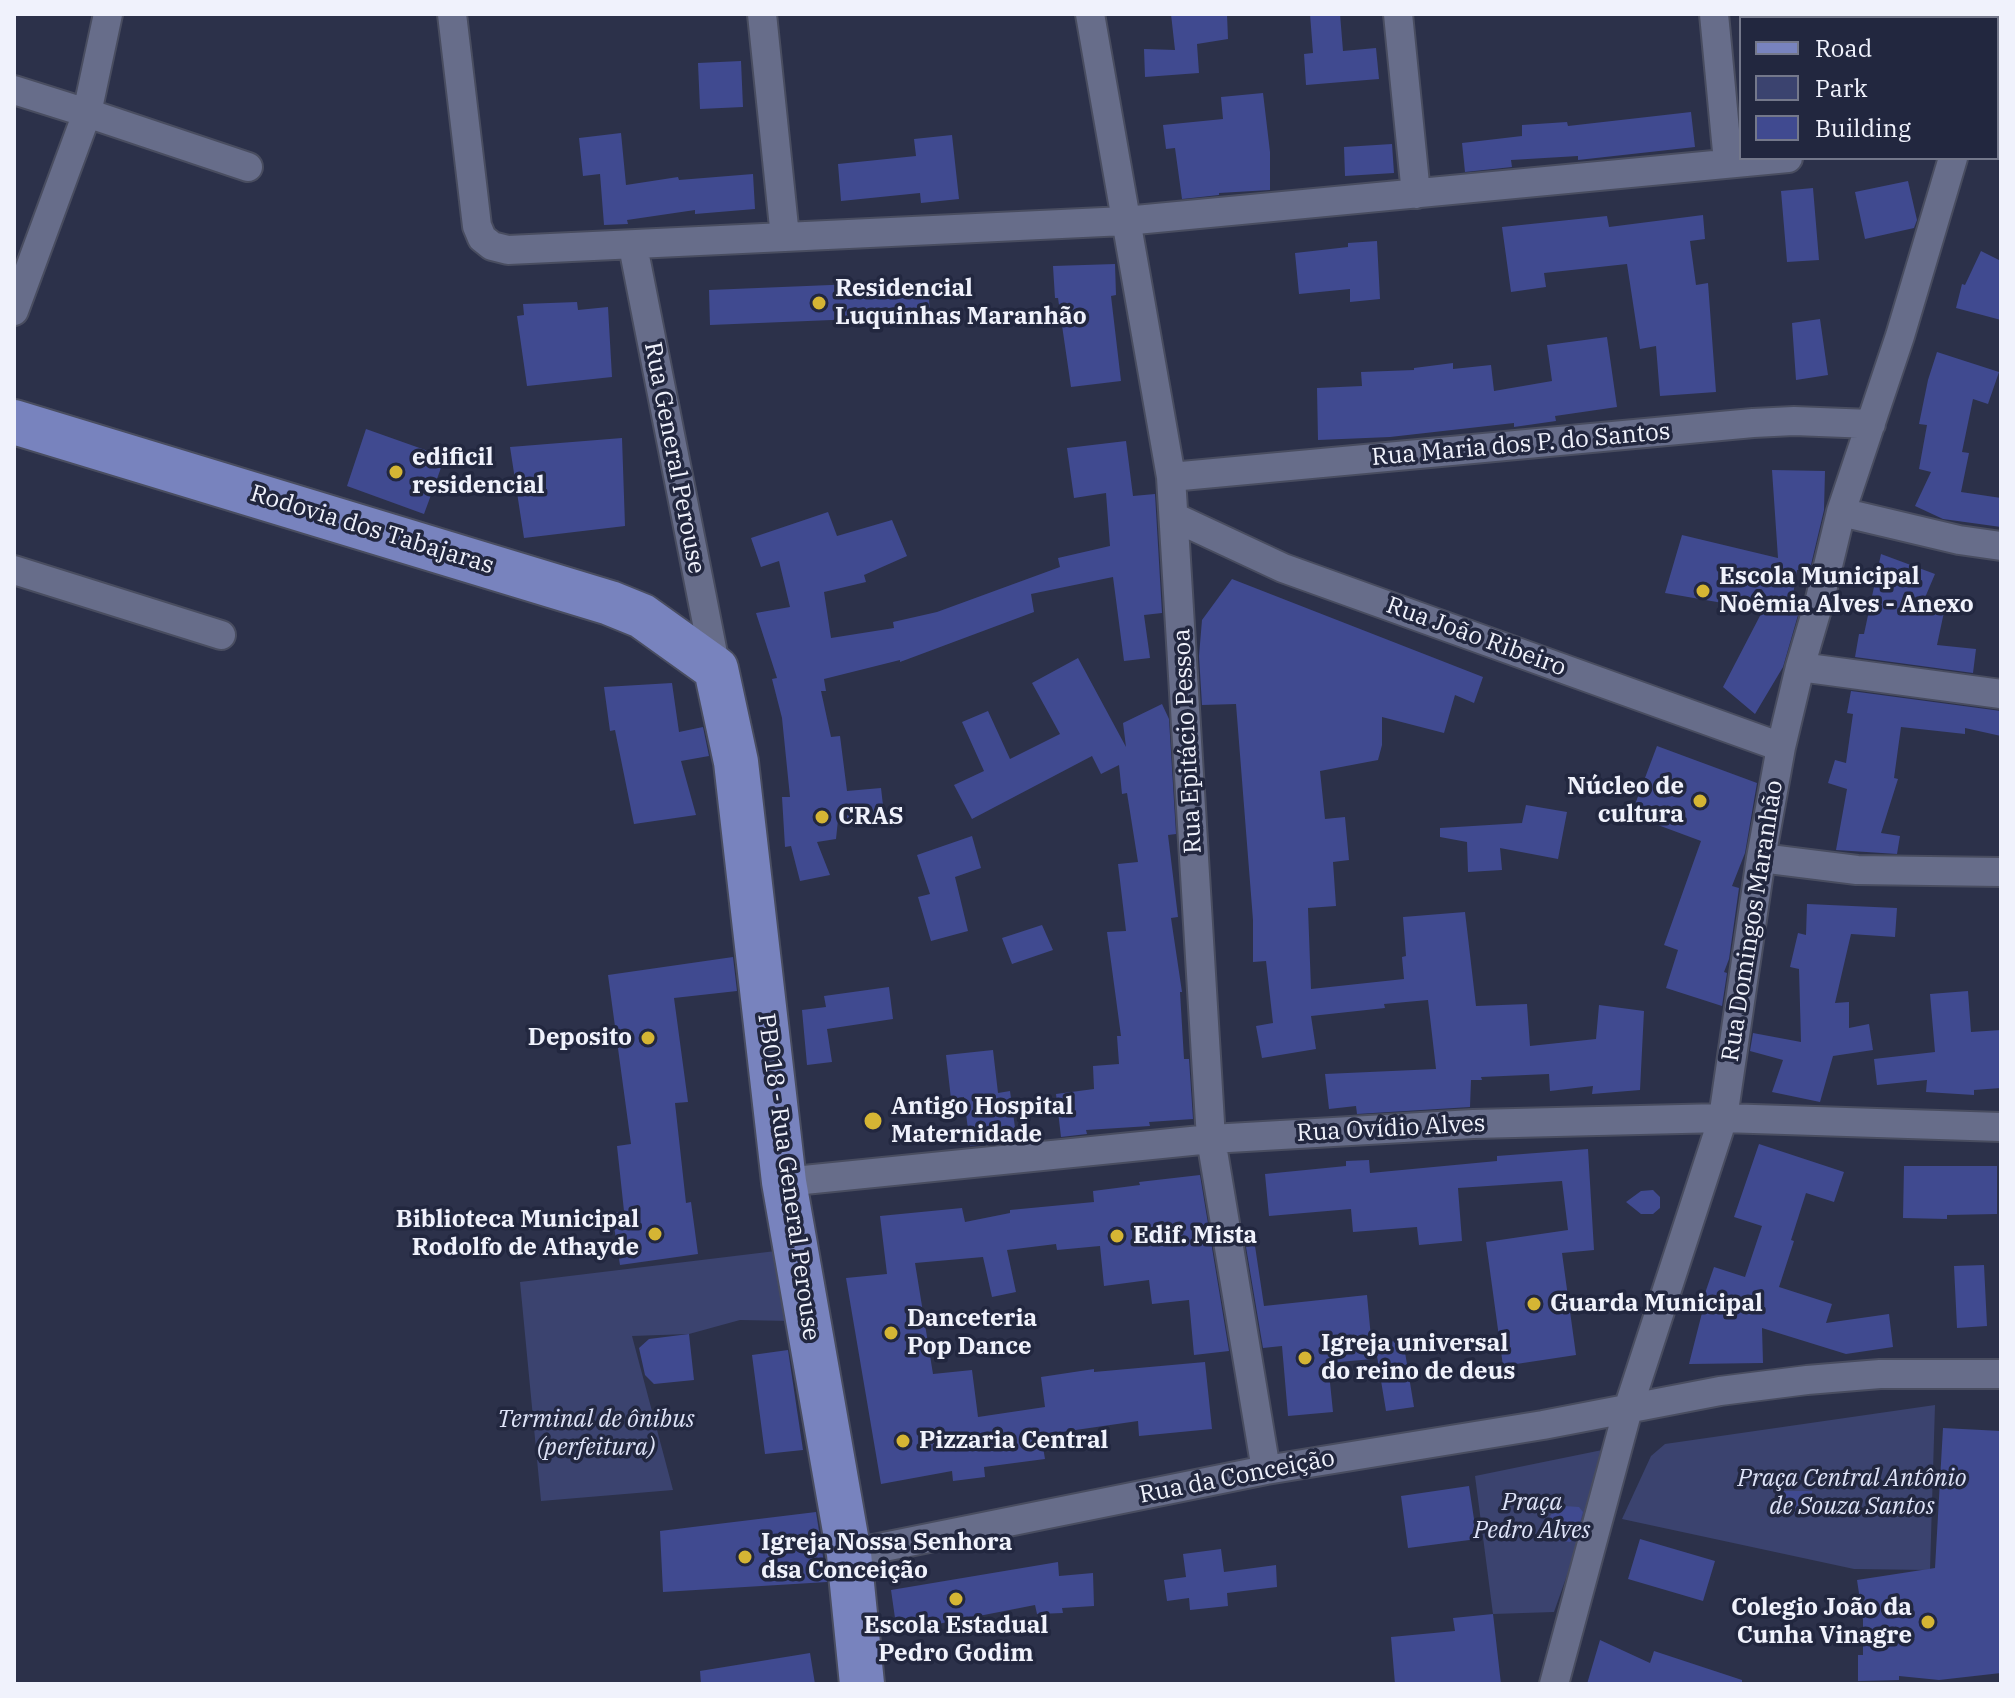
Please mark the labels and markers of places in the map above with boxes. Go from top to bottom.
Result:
place label: Residencial Luquinhas Maranhão [835,275,1087,331]
marker: Residencial Luquinhas Maranhão [810,294,828,312]
place label: edificil residencial [412,444,545,500]
marker: edificil residencial [387,463,405,481]
place label: Escola Municipal Noêmia Alves - Anexo [1719,563,1974,619]
marker: Escola Municipal Noêmia Alves - Anexo [1694,582,1712,600]
place label: Núcleo de cultura [1567,773,1684,829]
marker: Núcleo de cultura [1691,792,1709,810]
place label: CRAS [838,803,904,831]
marker: CRAS [813,808,831,826]
place label: Deposito [528,1024,632,1052]
marker: Deposito [639,1029,657,1047]
place label: Antigo Hospital Maternidade [891,1093,1073,1149]
marker: Antigo Hospital Maternidade [862,1110,884,1132]
place label: Biblioteca Municipal Rodolfo de Athayde [396,1206,639,1262]
place label: Edif. Mista [1133,1222,1257,1250]
marker: Biblioteca Municipal Rodolfo de Athayde [646,1225,664,1243]
marker: Edif. Mista [1108,1227,1126,1245]
place label: Guarda Municipal [1550,1290,1763,1318]
marker: Guarda Municipal [1525,1295,1543,1313]
place label: Danceteria Pop Dance [907,1305,1037,1361]
marker: Danceteria Pop Dance [882,1324,900,1342]
place label: Igreja universal do reino de deus [1321,1330,1515,1386]
marker: Igreja universal do reino de deus [1296,1349,1314,1367]
place label: Pizzaria Central [919,1427,1108,1455]
marker: Pizzaria Central [894,1432,912,1450]
place label: Igreja Nossa Senhora dsa Conceição [761,1529,1012,1585]
marker: Igreja Nossa Senhora dsa Conceição [736,1548,754,1566]
marker: Escola Estadual Pedro Godim [947,1590,965,1608]
place label: Colegio João da Cunha Vinagre [1731,1594,1912,1650]
place label: Escola Estadual Pedro Godim [864,1612,1048,1668]
marker: Colegio João da Cunha Vinagre [1919,1613,1937,1631]

